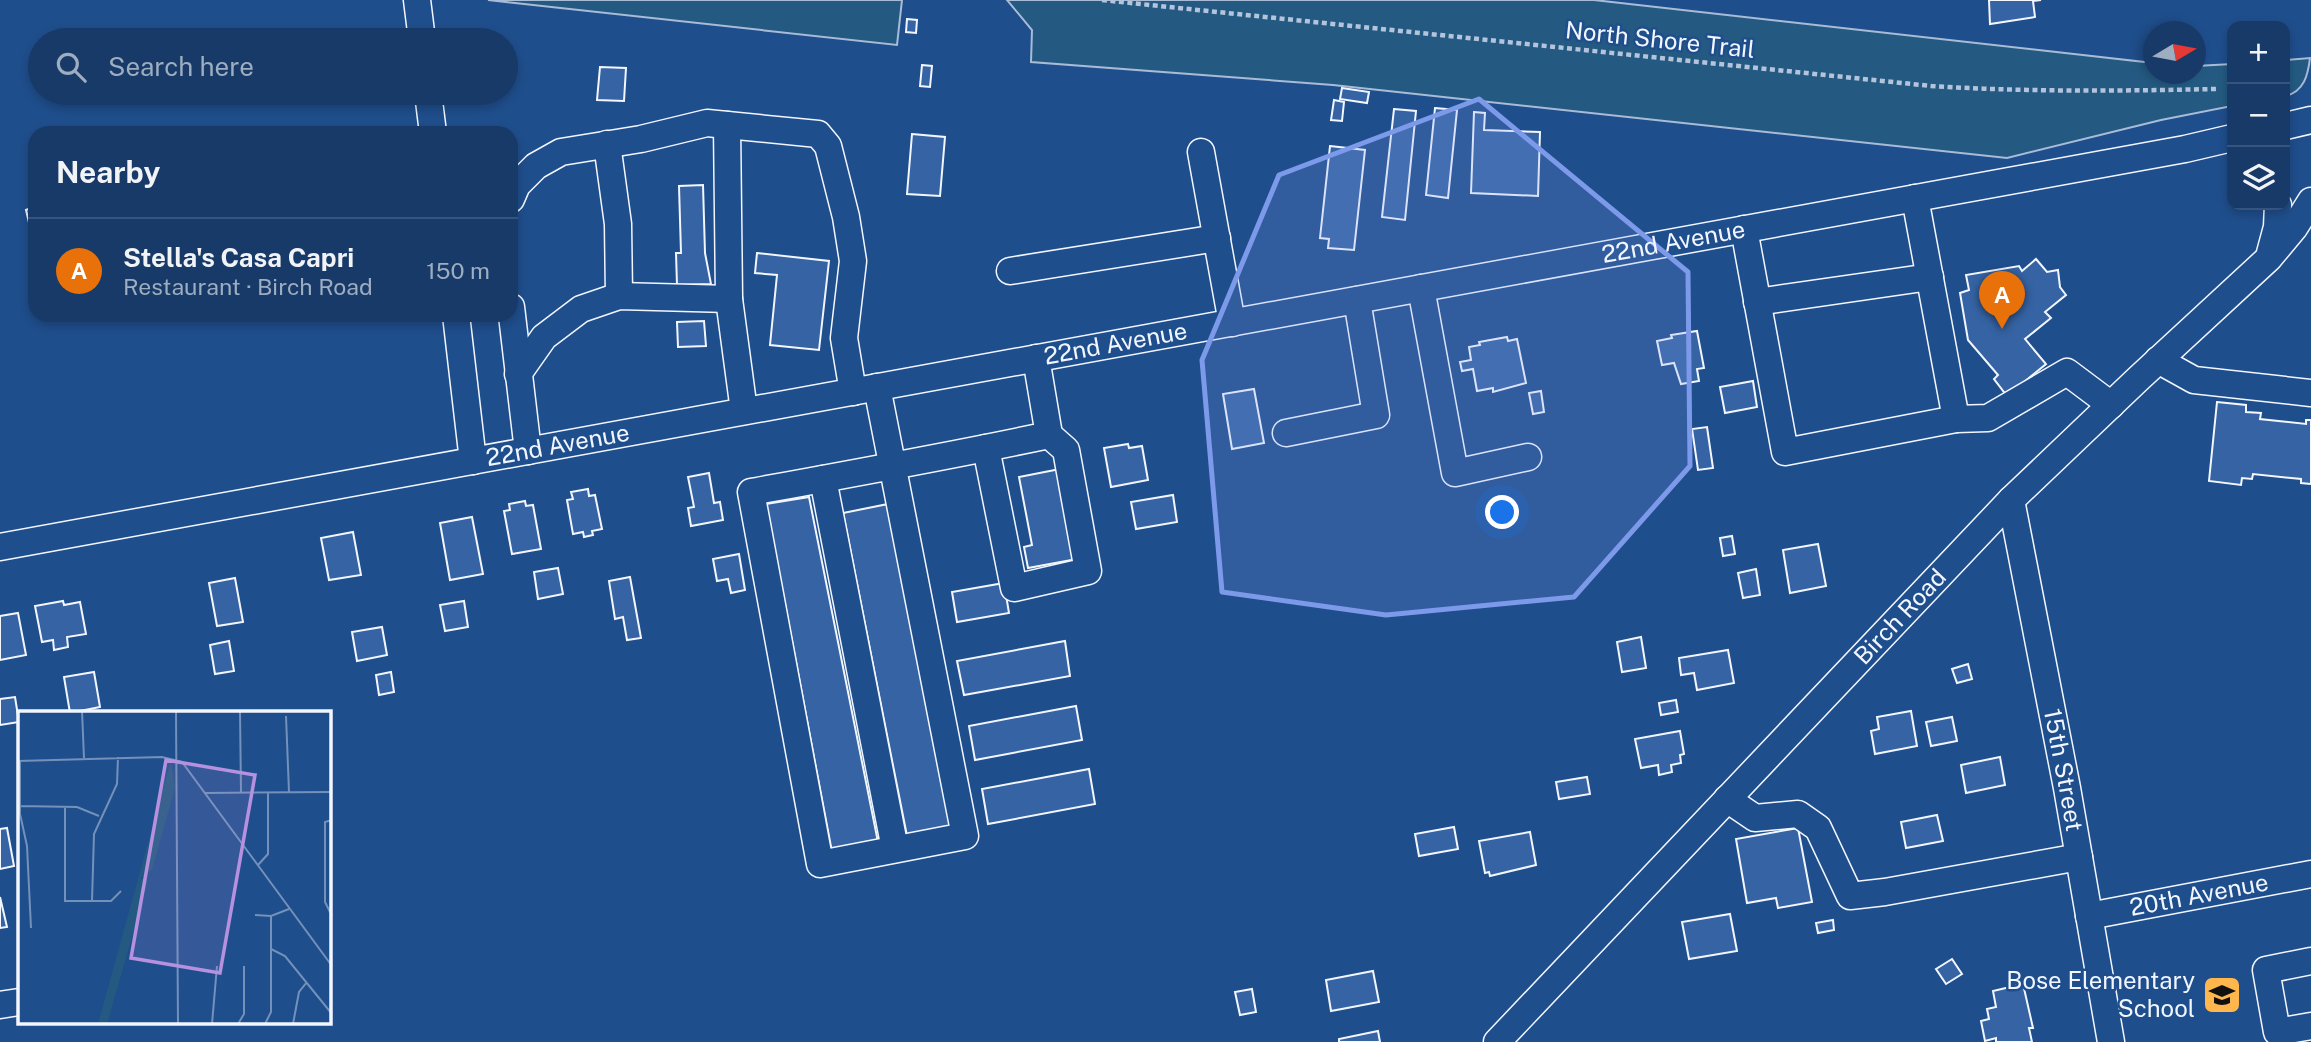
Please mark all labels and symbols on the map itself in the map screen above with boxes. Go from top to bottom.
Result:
street label: North Shore Trail [1564,15,1756,63]
north arrow [2143,21,2206,84]
street label: 22nd Avenue [1599,214,1747,268]
pin: A [1979,271,2025,329]
street label: 22nd Avenue [1042,316,1189,370]
street label: 22nd Avenue [484,418,632,471]
your location [1485,495,1519,529]
street label: Birch Road [1848,563,1951,670]
street label: 15th Street [2039,706,2089,833]
inset map [18,711,331,1024]
street label: 20th Avenue [2127,867,2271,921]
place label: Bose Elementary School [2006,966,2195,1022]
school or university icon: Bose Elementary School [2201,974,2243,1016]

